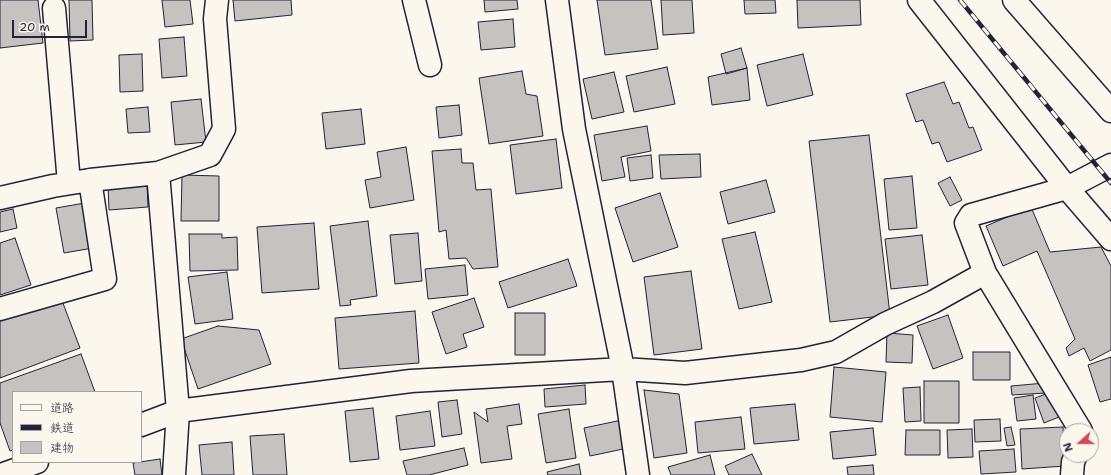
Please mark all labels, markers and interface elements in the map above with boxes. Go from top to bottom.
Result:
scale bar [14,12,89,38]
text: 20 m [19,19,50,35]
legend [12,391,142,463]
text: 道路 [50,400,74,416]
text: 鉄道 [50,420,74,436]
north arrow [1059,423,1099,463]
text: 建物 [50,440,74,456]
text: N [1060,440,1077,454]

